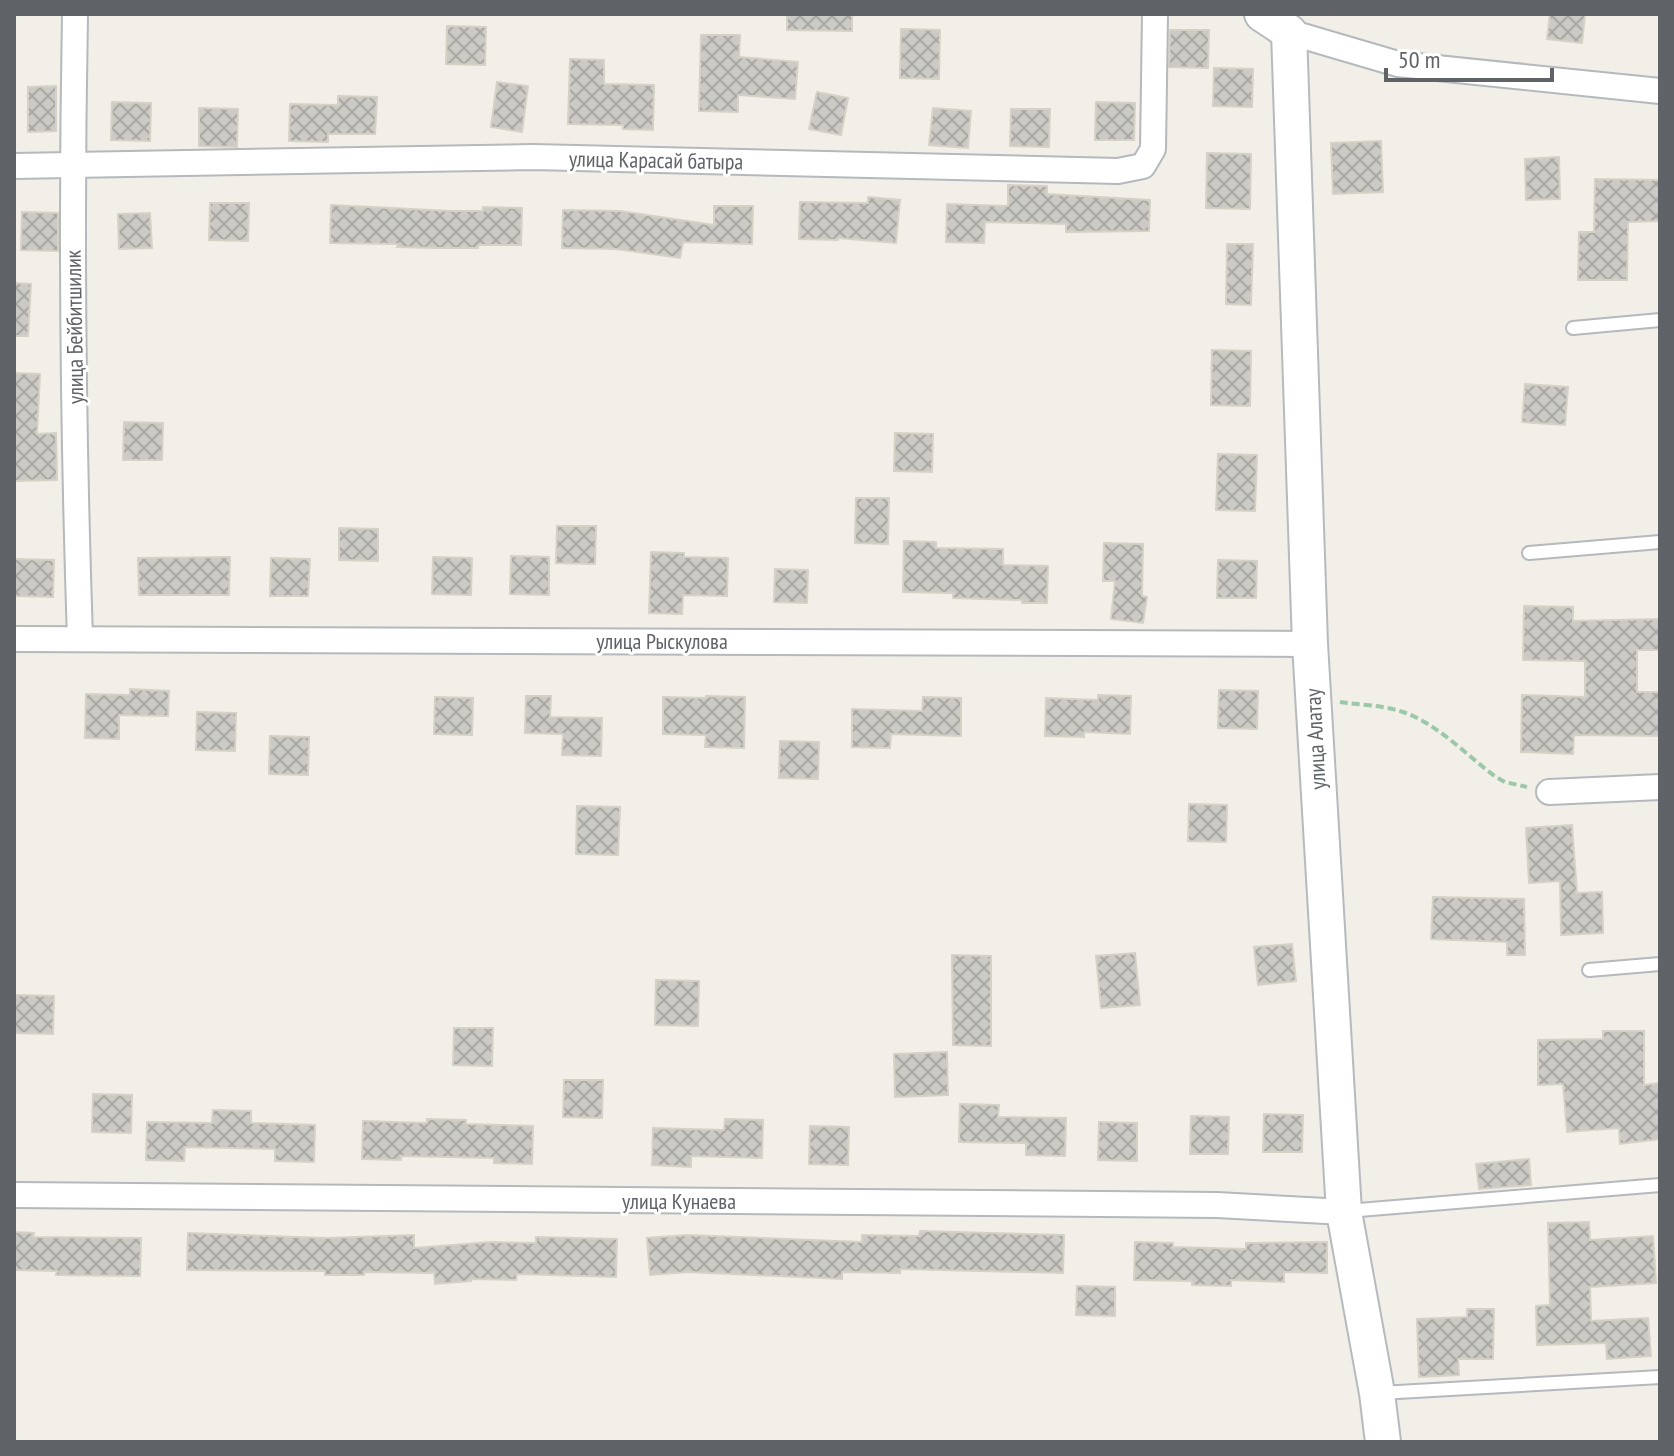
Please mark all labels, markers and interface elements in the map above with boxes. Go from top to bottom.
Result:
scale bar [1386,32,1552,82]
text: 50 m [1398,44,1440,75]
street label: улица Карасай батыра [569,144,743,176]
street label: улица Бейбитшилик [59,249,89,404]
street label: улица Рыскулова [596,627,728,655]
street label: улица Алатау [1298,687,1332,790]
street label: улица Кунаева [622,1187,736,1215]

